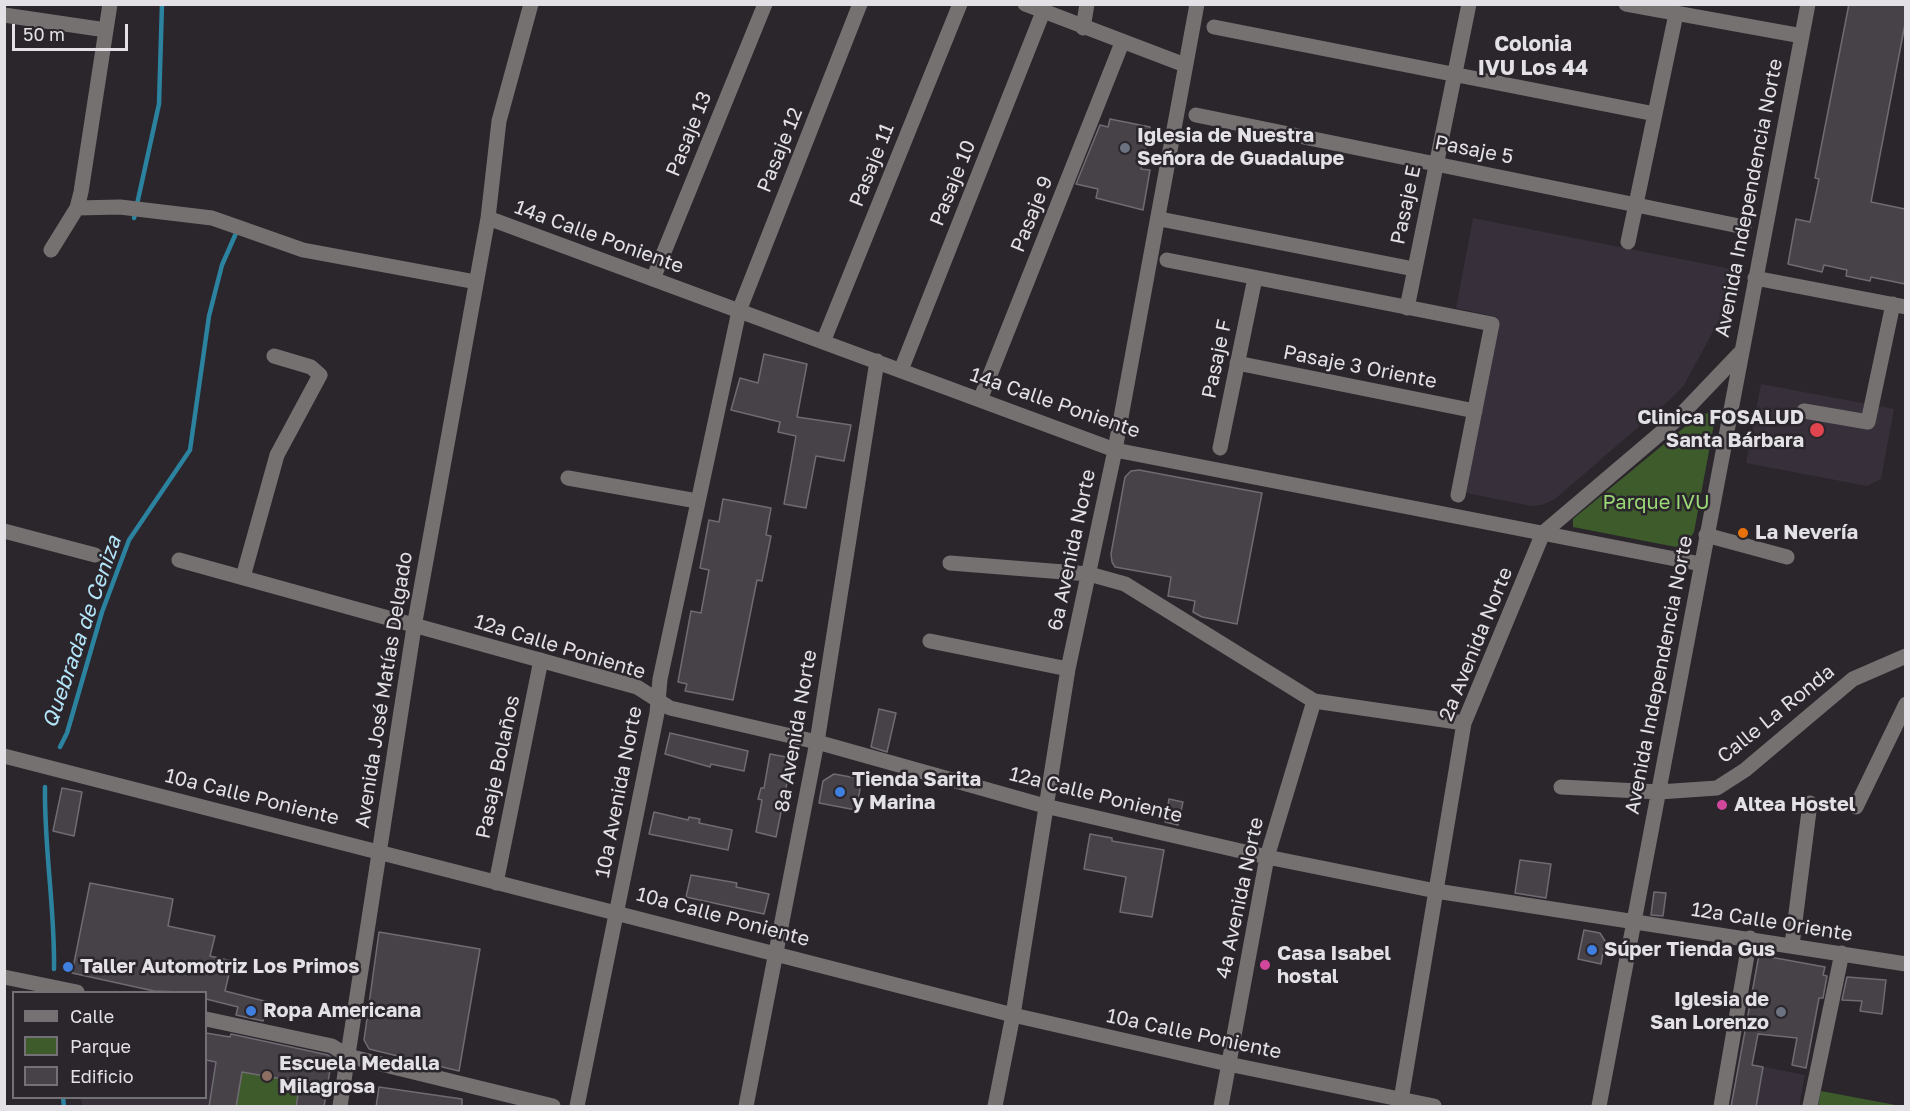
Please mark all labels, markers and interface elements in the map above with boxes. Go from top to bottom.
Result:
scale bar [15,12,130,50]
text: 50 m [23,23,65,45]
district label: Colonia IVU Los 44 [1478,31,1588,81]
street label: Avenida Independencia Norte [1710,57,1788,339]
street label: Pasaje 13 [661,88,717,180]
street label: Pasaje 12 [752,104,808,196]
street label: Pasaje 11 [844,120,900,210]
place label: Iglesia de Nuestra Señora de Guadalupe [1137,124,1344,171]
street label: Pasaje 5 [1433,131,1515,169]
street label: Pasaje 10 [925,137,981,229]
marker: Iglesia de Nuestra Señora de Guadalupe [1118,141,1132,155]
street label: Pasaje E [1386,163,1426,247]
street label: Pasaje 9 [1006,172,1058,256]
street label: 14a Calle Poniente [511,195,687,279]
street label: Pasaje F [1197,317,1237,401]
street label: Pasaje 3 Oriente [1281,340,1439,394]
street label: 14a Calle Poniente [967,363,1143,443]
place label: Clinica FOSALUD Santa Bárbara [1637,406,1804,453]
marker: Clinica FOSALUD Santa Bárbara [1808,421,1826,439]
street label: 6a Avenida Norte [1043,467,1101,633]
park label: Parque IVU [1602,491,1710,515]
place label: La Nevería [1755,521,1858,545]
marker: La Nevería [1736,526,1750,540]
water label: Quebrada de Ceniza [37,533,127,731]
street label: Avenida Independencia Norte [1620,534,1698,816]
street label: Avenida José Matías Delgado [350,550,418,830]
street label: 2a Avenida Norte [1434,564,1518,724]
street label: 12a Calle Poniente [472,610,648,684]
street label: 8a Avenida Norte [770,648,822,814]
street label: Calle La Ronda [1713,660,1839,768]
street label: Pasaje Bolaños [471,693,525,841]
street label: 10a Avenida Norte [591,704,647,880]
street label: 12a Calle Poniente [1007,762,1185,828]
street label: 10a Calle Poniente [163,764,341,830]
place label: Tienda Sarita y Marina [852,768,981,815]
marker: Tienda Sarita y Marina [833,785,847,799]
place label: Altea Hostel [1734,793,1855,817]
marker: Altea Hostel [1715,798,1729,812]
street label: 4a Avenida Norte [1211,815,1269,981]
street label: 10a Calle Poniente [634,882,812,952]
street label: 12a Calle Oriente [1690,897,1854,947]
place label: Súper Tienda Gus [1604,938,1775,962]
place label: Casa Isabel hostal [1277,942,1391,989]
marker: Súper Tienda Gus [1585,943,1599,957]
place label: Taller Automotriz Los Primos [80,955,360,979]
marker: Casa Isabel hostal [1258,958,1272,972]
marker: Taller Automotriz Los Primos [61,960,75,974]
place label: Iglesia de San Lorenzo [1650,988,1769,1035]
legend [12,991,207,1099]
place label: Ropa Americana [263,999,421,1023]
marker: Ropa Americana [244,1004,258,1018]
street label: 10a Calle Poniente [1104,1004,1284,1064]
text: Calle [70,1005,114,1027]
marker: Iglesia de San Lorenzo [1774,1005,1788,1019]
text: Parque [70,1035,131,1057]
place label: Escuela Medalla Milagrosa [279,1052,440,1099]
text: Edificio [70,1065,134,1087]
marker: Escuela Medalla Milagrosa [260,1069,274,1083]

